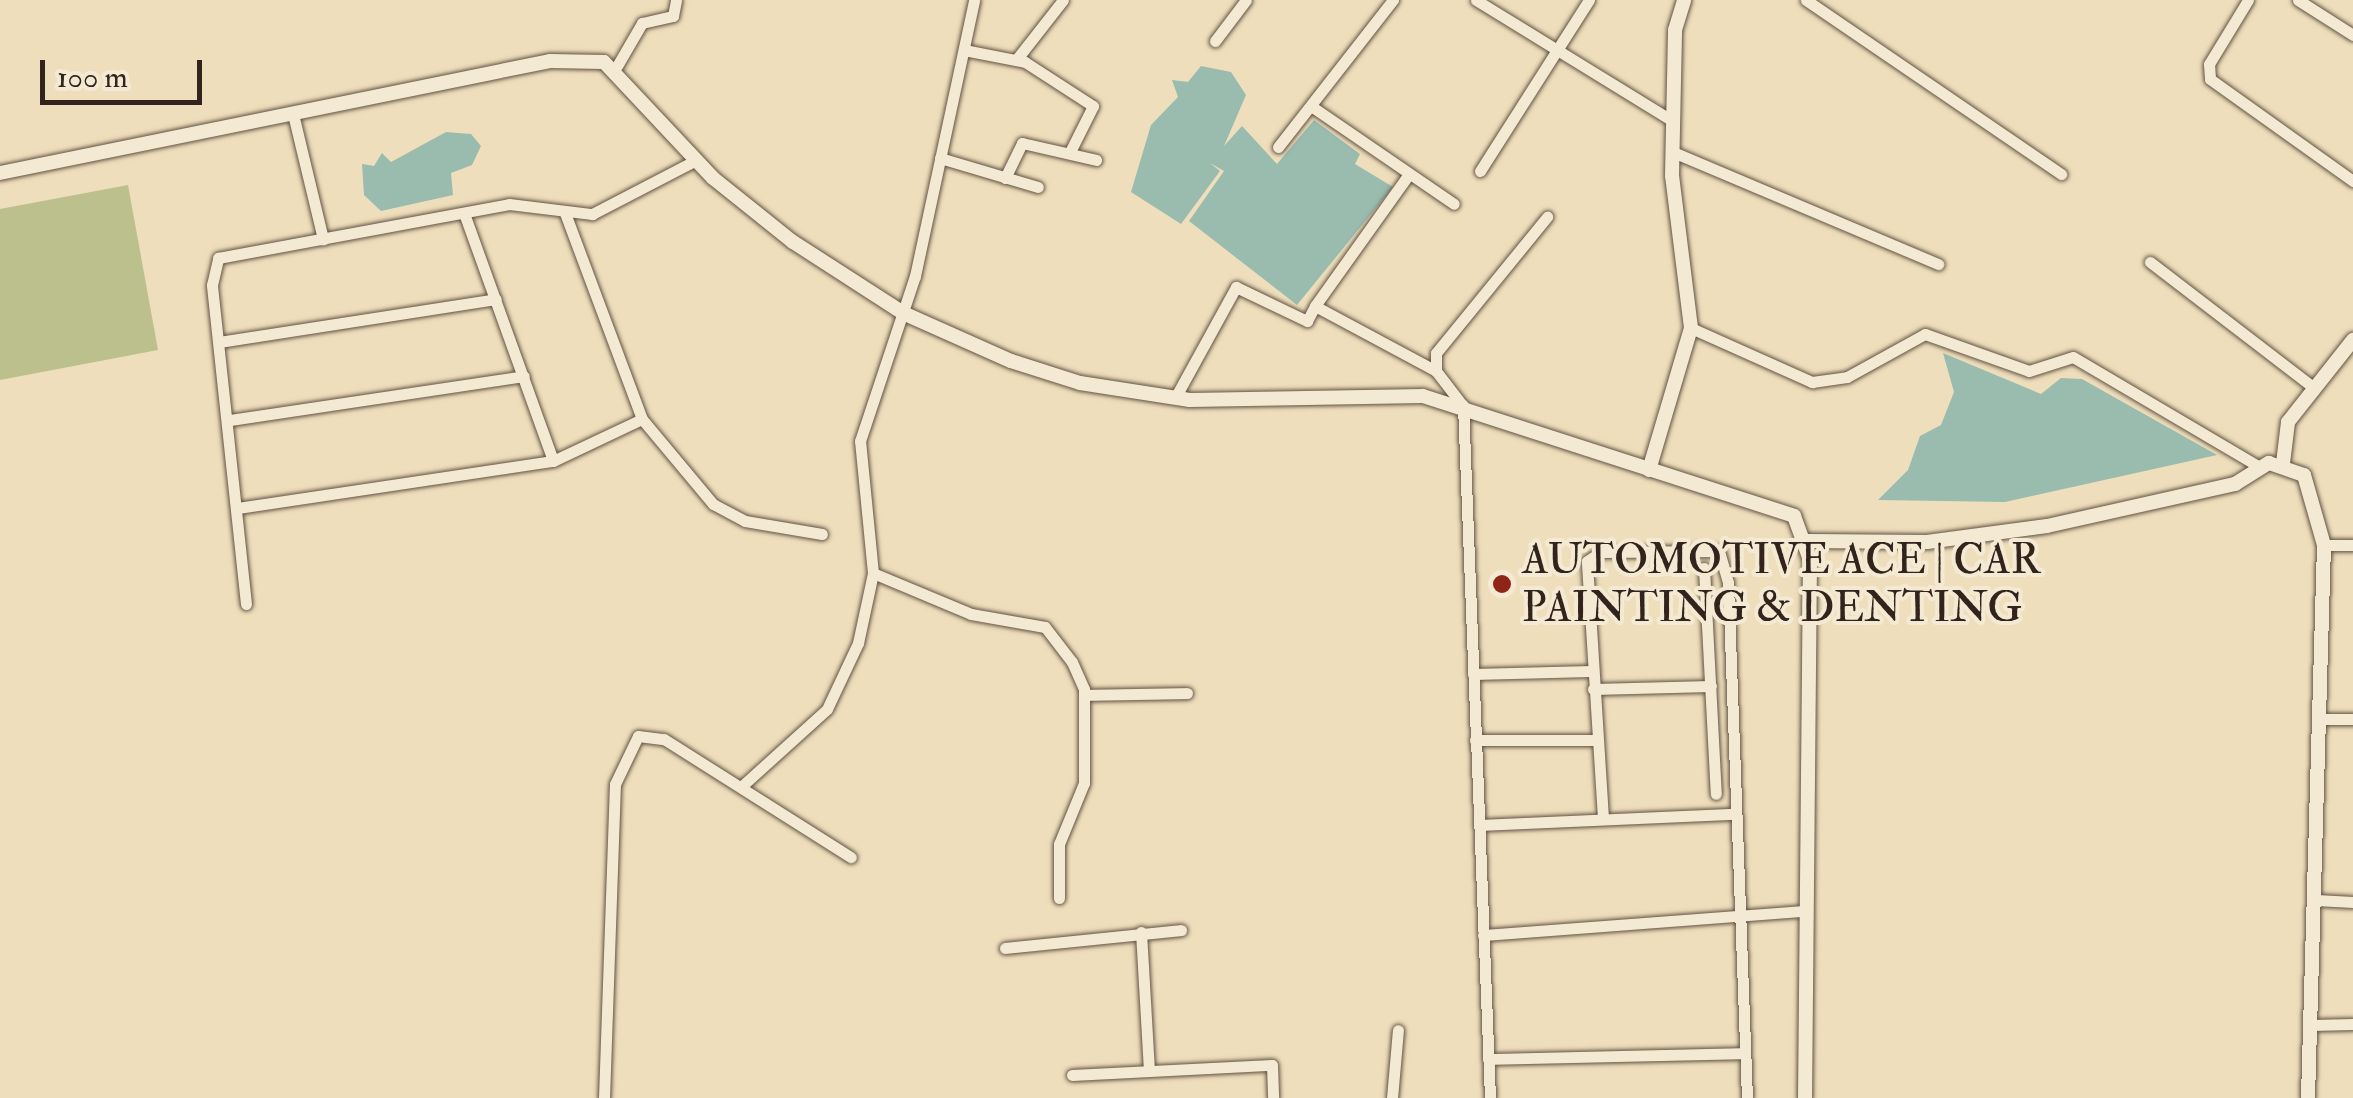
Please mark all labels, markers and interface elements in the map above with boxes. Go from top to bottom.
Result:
scale bar [45,40,208,102]
text: 100 m [57,59,128,96]
place label: AUTOMOTIVE ACE | CAR PAINTING & DENTING [1522,535,2041,634]
marker: AUTOMOTIVE ACE | CAR PAINTING & DENTING [1491,573,1513,595]

